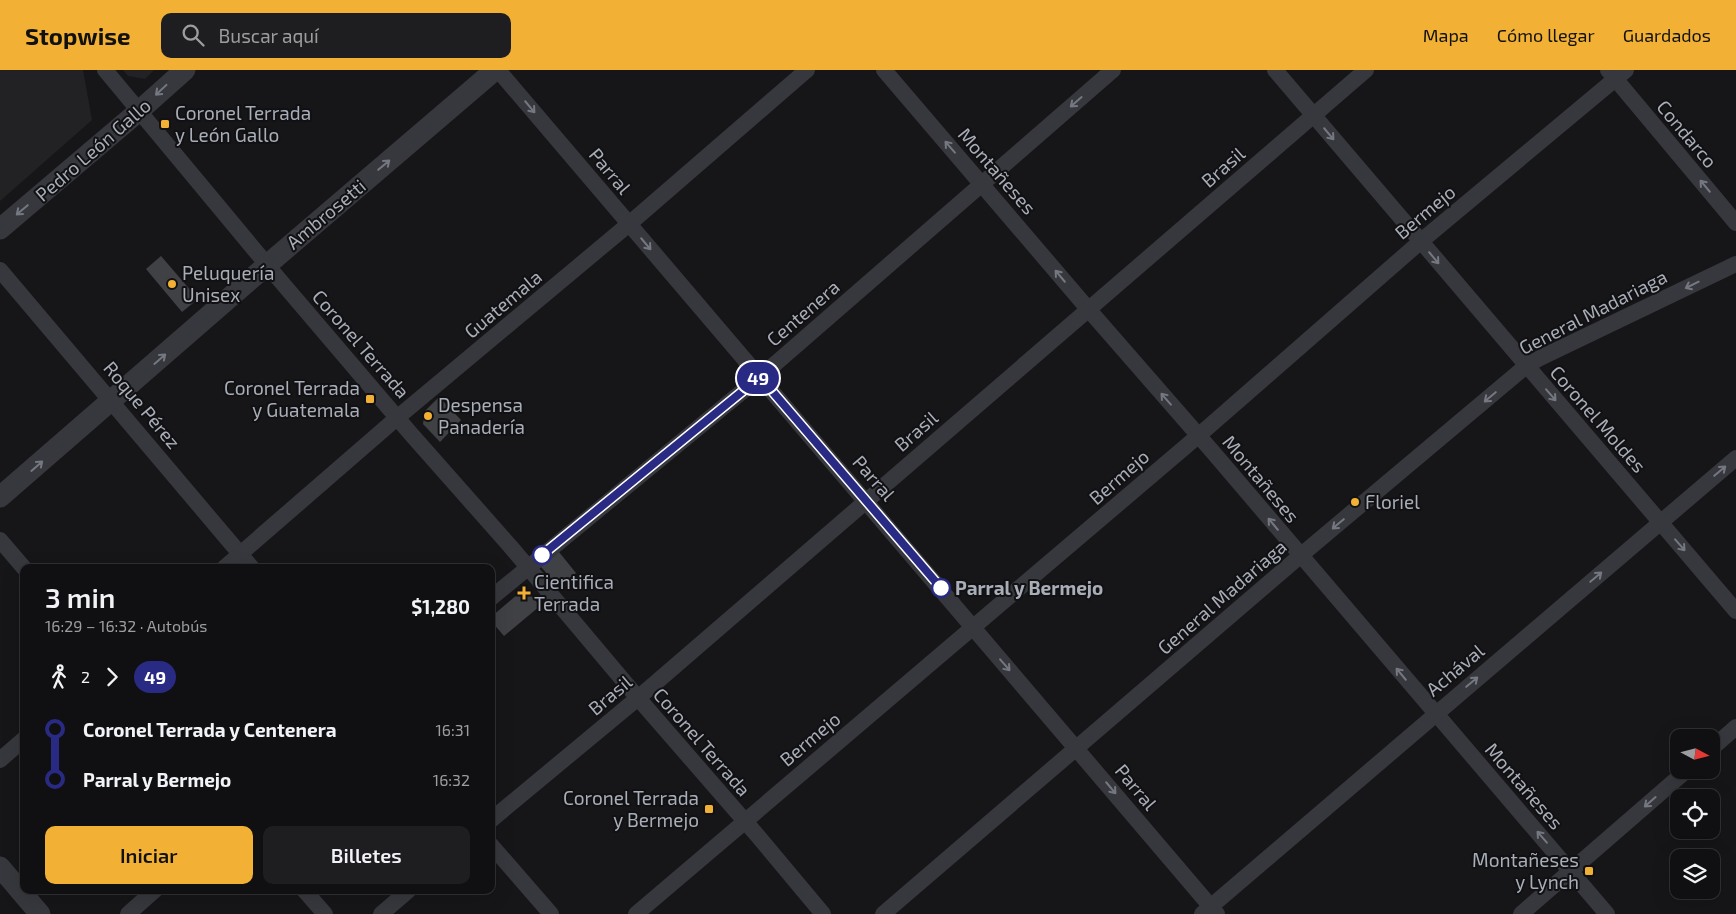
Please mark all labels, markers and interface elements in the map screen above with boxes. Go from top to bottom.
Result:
search box [161,13,511,58]
text: Stopwise [25,21,131,50]
icon: search [179,21,207,49]
text: Buscar aquí [219,24,319,47]
text: Mapa [1423,24,1469,46]
text: Cómo llegar [1497,24,1595,46]
text: Guardados [1623,24,1711,46]
one-way arrow [155,84,168,96]
street label: Pedro León Gallo [30,93,155,206]
street label: Condarco [1652,95,1722,172]
one-way arrow [1070,96,1083,107]
place label: Coronel Terrada y León Gallo [175,101,311,146]
one-way arrow [524,101,535,114]
marker: Coronel Terrada y León Gallo [159,118,171,130]
street label: Montañeses [954,123,1041,219]
one-way arrow [1323,128,1334,141]
one-way arrow [944,140,956,153]
street label: Brasil [1196,141,1249,192]
street label: Parral [585,143,636,199]
one-way arrow [377,159,390,171]
street label: Ambrosetti [281,174,370,253]
one-way arrow [1699,179,1710,192]
street label: Bermejo [1390,180,1460,244]
one-way arrow [15,205,28,216]
one-way arrow [640,238,652,251]
one-way arrow [1429,251,1440,264]
place label: Peluquería Unisex [182,261,274,306]
street label: General Madariaga [1515,264,1671,359]
street label: Guatemala [459,265,546,343]
one-way arrow [1055,270,1066,283]
street label: Centenera [762,275,844,350]
marker: Peluquería Unisex [166,278,178,290]
one-way arrow [1685,281,1700,290]
street label: Coronel Terrada [308,285,415,403]
one-way arrow [153,353,166,365]
street label: Roque Pérez [99,356,186,453]
street label: Coronel Moldes [1546,360,1651,477]
line badge: 49 [736,362,780,394]
text: 49 [747,367,769,389]
place label: Coronel Terrada y Guatemala [224,376,360,421]
one-way arrow [1545,388,1556,401]
one-way arrow [1483,391,1496,403]
marker: Coronel Terrada y Guatemala [364,393,376,405]
place label: Despensa Panadería [438,393,525,438]
one-way arrow [1160,393,1172,406]
street label: Brasil [889,405,942,456]
marker: Despensa Panadería [422,410,434,422]
street label: Montañeses [1218,430,1305,527]
street label: Bermejo [1084,444,1153,509]
street label: Parral [848,450,901,505]
one-way arrow [30,460,43,471]
one-way arrow [1713,466,1726,477]
place label: Floriel [1365,490,1420,513]
marker: Floriel [1349,496,1361,508]
one-way arrow [1268,517,1279,530]
one-way arrow [1332,518,1345,529]
street label: General Madariaga [1153,534,1291,659]
one-way arrow [1674,538,1685,551]
unlabelled marker [532,545,552,565]
place label: Cientifica Terrada [534,570,614,615]
one-way arrow [1589,571,1602,582]
place label: Parral y Bermejo [955,576,1103,600]
marker: Parral y Bermejo [931,578,951,598]
text: 3 min [45,580,115,614]
marker: Cientifica Terrada [518,587,530,599]
text: $1,280 [411,595,470,618]
text: 16:29 – 16:32 · Autobús [45,616,207,635]
street label: Achával [1421,639,1489,700]
one-way arrow [1000,658,1011,671]
icon: walk [45,663,73,691]
icon: forward [98,663,126,691]
text: 49 [144,666,166,688]
text: 2 [81,667,90,686]
one-way arrow [1396,668,1407,681]
street label: Brasil [583,670,636,719]
one-way arrow [1466,676,1479,688]
street label: Coronel Terrada [649,683,756,801]
street label: Bermejo [775,707,845,771]
text: Coronel Terrada y Centenera [83,718,337,741]
text: 16:31 [435,720,470,739]
north arrow [1670,729,1720,779]
map controls [1670,729,1720,899]
street label: Montañeses [1481,738,1568,834]
street label: Parral [1111,759,1162,815]
text: Parral y Bermejo [83,768,231,791]
text: 16:32 [433,770,470,789]
one-way arrow [1105,782,1117,795]
place label: Coronel Terrada y Bermejo [563,786,699,831]
button: locate [1670,789,1720,839]
one-way arrow [1644,796,1657,807]
marker: Coronel Terrada y Bermejo [703,803,715,815]
button: Iniciar [45,826,253,884]
button: Billetes [263,826,470,884]
one-way arrow [1536,831,1547,844]
place label: Montañeses y Lynch [1472,848,1579,893]
button: layers [1670,849,1720,899]
marker: Montañeses y Lynch [1583,865,1595,877]

